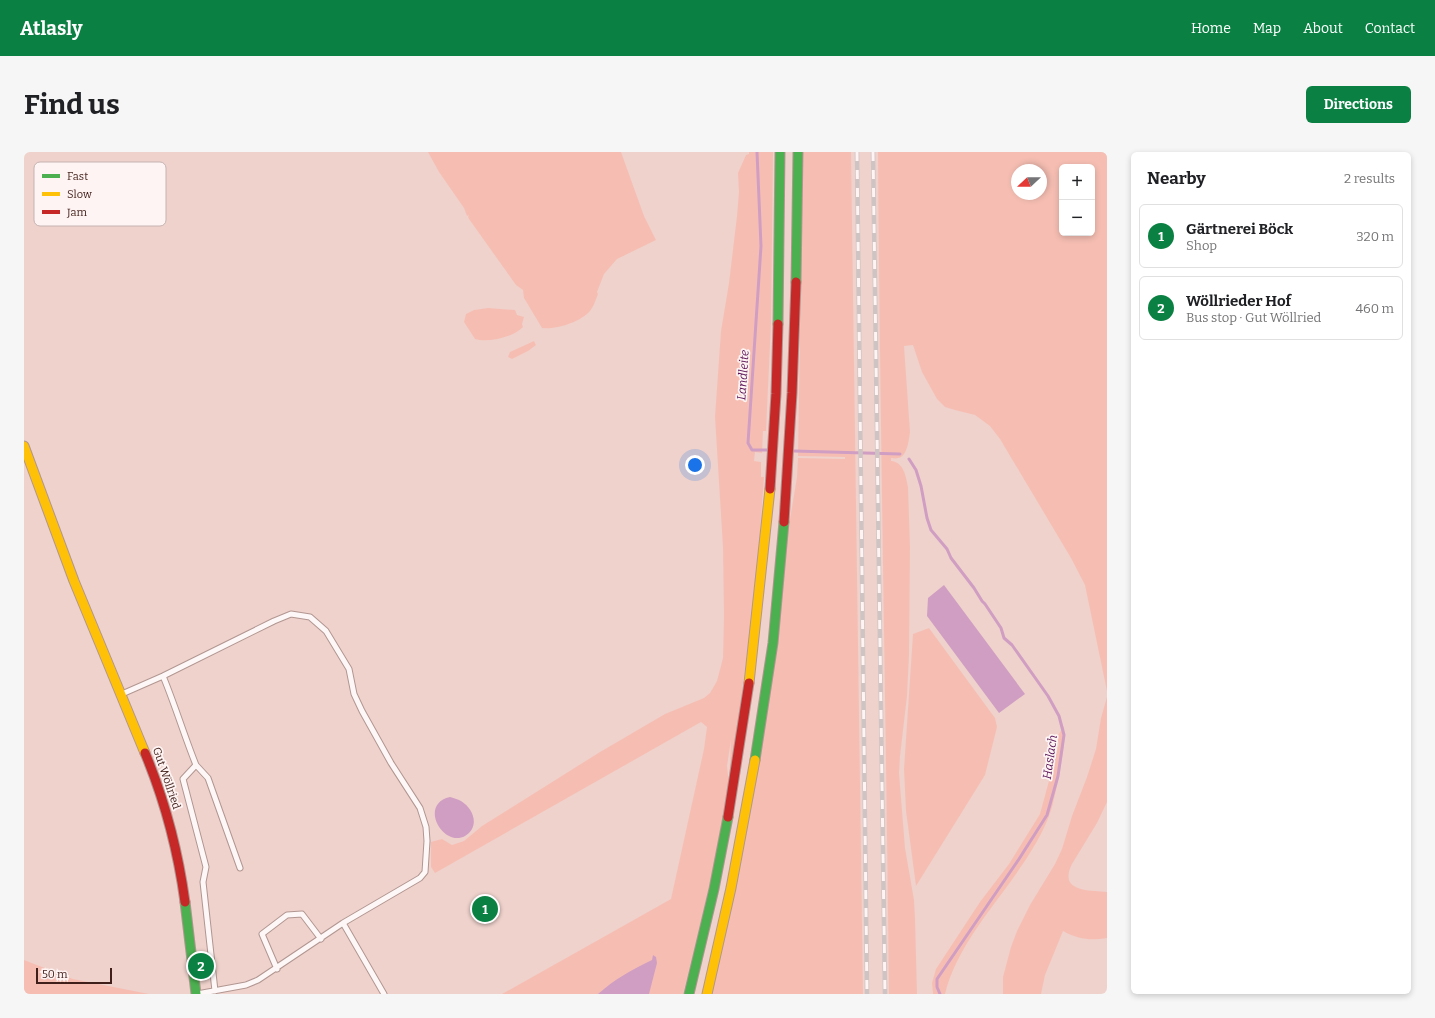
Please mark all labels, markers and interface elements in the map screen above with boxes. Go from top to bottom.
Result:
text: Atlasly [20,17,82,40]
text: Home [1191,20,1231,37]
text: Map [1253,20,1281,37]
text: About [1303,20,1343,37]
text: Contact [1365,20,1415,37]
button: Directions [1306,86,1411,123]
text: Find us [24,88,120,121]
legend [34,162,166,226]
north arrow [1011,164,1047,200]
map controls [1059,164,1095,236]
button: + [1059,164,1095,200]
text: Nearby [1147,168,1206,189]
text: Fast [67,170,88,183]
text: 2 results [1344,171,1395,186]
text: Slow [67,188,92,201]
button: − [1059,200,1095,236]
text: Jam [66,206,87,219]
text: Gärtnerei Böck [1186,220,1293,238]
text: 1 [1158,229,1164,244]
text: 320 m [1356,229,1394,244]
text: Shop [1186,238,1217,253]
text: Wöllrieder Hof [1186,292,1291,310]
text: 2 [1157,301,1165,316]
text: 460 m [1355,301,1394,316]
text: Bus stop · Gut Wöllried [1186,310,1321,325]
water label: Landleite [734,349,752,401]
your location [685,455,705,475]
water label: Haslach [1040,734,1060,780]
street label: Gut Wöllried [150,745,183,811]
pin: 1 [472,894,498,924]
pin: 2 [188,951,214,981]
scale bar [36,966,112,985]
text: 50 m [42,968,68,981]

